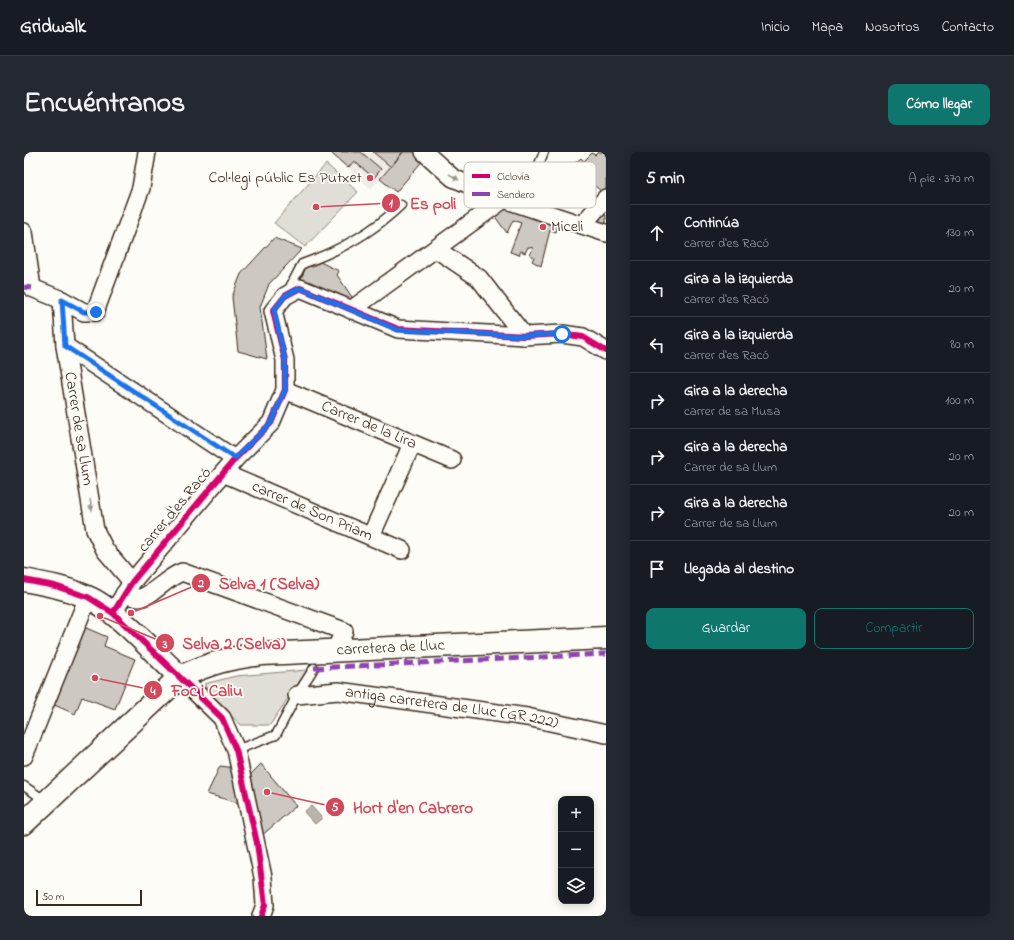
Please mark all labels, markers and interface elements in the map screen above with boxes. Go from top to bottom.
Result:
text: Gridwalk [20,14,86,41]
text: Inicio [761,17,790,38]
text: Mapa [812,17,843,38]
text: Nosotros [865,17,920,38]
text: Contacto [942,17,994,38]
text: Encuéntranos [24,84,185,125]
button: Cómo llegar [888,84,990,125]
legend [464,162,596,208]
place label: Col·legi públic Es Putxet [209,166,363,190]
text: 5 min [646,166,685,191]
text: Ciclovía [497,169,530,185]
text: A pie · 370 m [909,169,974,188]
marker: Col·legi públic Es Putxet [365,173,375,183]
one-way arrow [448,173,459,180]
text: Sendero [497,187,535,203]
callout: Es poli [381,188,464,217]
text: Es poli [410,192,456,217]
text: 1 [389,195,393,213]
text: Continúa [684,212,739,234]
place label: Miceli [551,215,584,239]
marker: Miceli [538,222,548,232]
icon: ahead [646,222,668,244]
text: 130 m [946,223,974,242]
text: carrer d'es Racó [684,234,769,253]
text: Gira a la izquierda [684,268,793,290]
icon: left [646,278,668,300]
text: 20 m [949,279,974,298]
text: carrer d'es Racó [684,290,769,309]
route end [87,303,105,321]
text: Gira a la izquierda [684,324,793,346]
route start [553,325,571,343]
icon: left [646,334,668,356]
text: 80 m [950,335,974,354]
text: carrer d'es Racó [684,346,769,365]
street label: Carrer de sa Llum [57,370,100,487]
text: Gira a la derecha [684,380,787,402]
icon: right [646,390,668,412]
text: 100 m [945,391,974,410]
street label: Carrer de la Lira [317,394,420,456]
text: carrer de sa Musa [684,402,780,421]
text: Gira a la derecha [684,436,787,458]
icon: right [646,446,668,468]
text: 20 m [949,447,974,466]
text: Carrer de sa Llum [684,458,777,477]
street label: carrer d'es Racó [132,462,218,558]
street label: carrer de Son Priam [248,475,376,548]
text: Gira a la derecha [684,492,787,514]
one-way arrow [88,499,94,511]
icon: right [646,502,668,524]
text: 20 m [949,503,974,522]
text: Carrer de sa Llum [684,514,777,533]
icon: arrive [646,558,668,580]
text: Llegada al destino [684,558,794,580]
callout: Selva 1 (Selva) [191,569,327,598]
text: Selva 1 (Selva) [219,572,319,597]
text: 2 [197,575,204,593]
button: Guardar [646,608,806,649]
button: Compartir [814,608,974,649]
callout: Selva 2 (Selva) [155,629,294,658]
text: Selva 2 (Selva) [182,632,286,657]
street label: carretera de Lluc [336,633,446,663]
text: 3 [162,636,168,654]
callout: Foc i Caliu [143,676,250,705]
text: Foc i Caliu [170,679,243,704]
street label: antiga carretera de Lluc (GR 222) [344,680,561,735]
text: 4 [150,683,156,701]
callout: Hort d'en Cabrero [325,792,481,821]
text: Hort d'en Cabrero [353,796,473,821]
map controls [558,796,594,904]
button: + [558,796,594,832]
text: 5 [332,799,339,817]
button: − [558,832,594,868]
button: layers [558,868,594,904]
scale bar [36,888,142,907]
text: 50 m [42,889,64,905]

